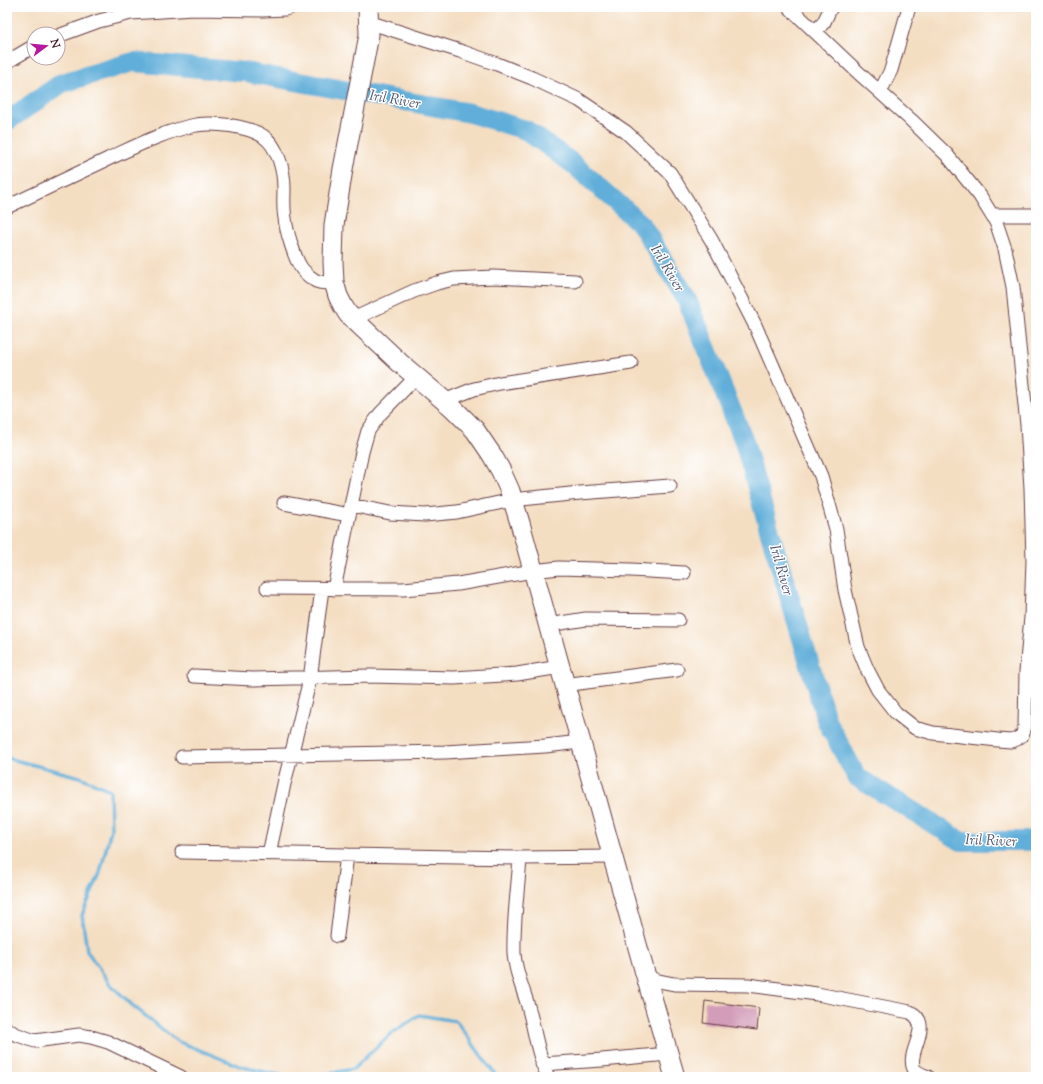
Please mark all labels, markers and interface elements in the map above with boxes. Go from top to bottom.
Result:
north arrow [26,26,66,66]
text: N [45,36,64,50]
water label: Iril River [367,86,423,115]
water label: Iril River [644,241,689,297]
water label: Iril River [763,543,798,599]
water label: Iril River [965,830,1018,853]

